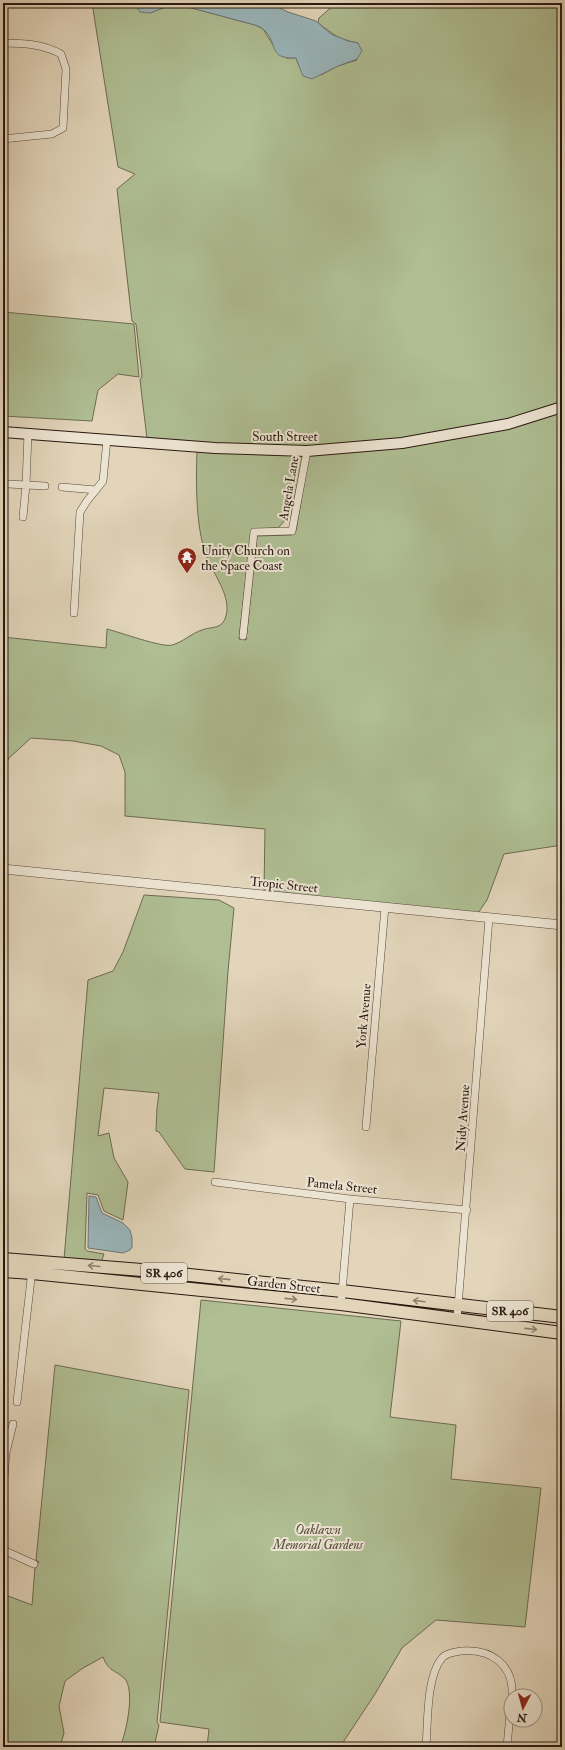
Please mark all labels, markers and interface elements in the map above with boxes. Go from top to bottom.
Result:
street label: South Street [252,429,318,445]
street label: Angela Lane [275,454,303,523]
place label: Unity Church on the Space Coast [201,543,290,575]
temple icon: Unity Church on the Space Coast [176,546,198,574]
street label: Tropic Street [249,873,319,898]
street label: York Avenue [353,982,375,1049]
street label: Nidy Avenue [453,1083,474,1152]
street label: Pamela Street [306,1174,378,1198]
one-way arrow [88,1262,101,1270]
road number: SR 406 [141,1263,187,1283]
street label: Garden Street [246,1273,321,1297]
one-way arrow [218,1275,231,1283]
one-way arrow [284,1295,297,1303]
one-way arrow [413,1297,426,1304]
road number: SR 406 [487,1301,533,1321]
one-way arrow [524,1325,537,1333]
park label: Oaklawn Memorial Gardens [272,1522,363,1553]
north arrow [503,1688,543,1728]
text: N [515,1710,529,1725]

